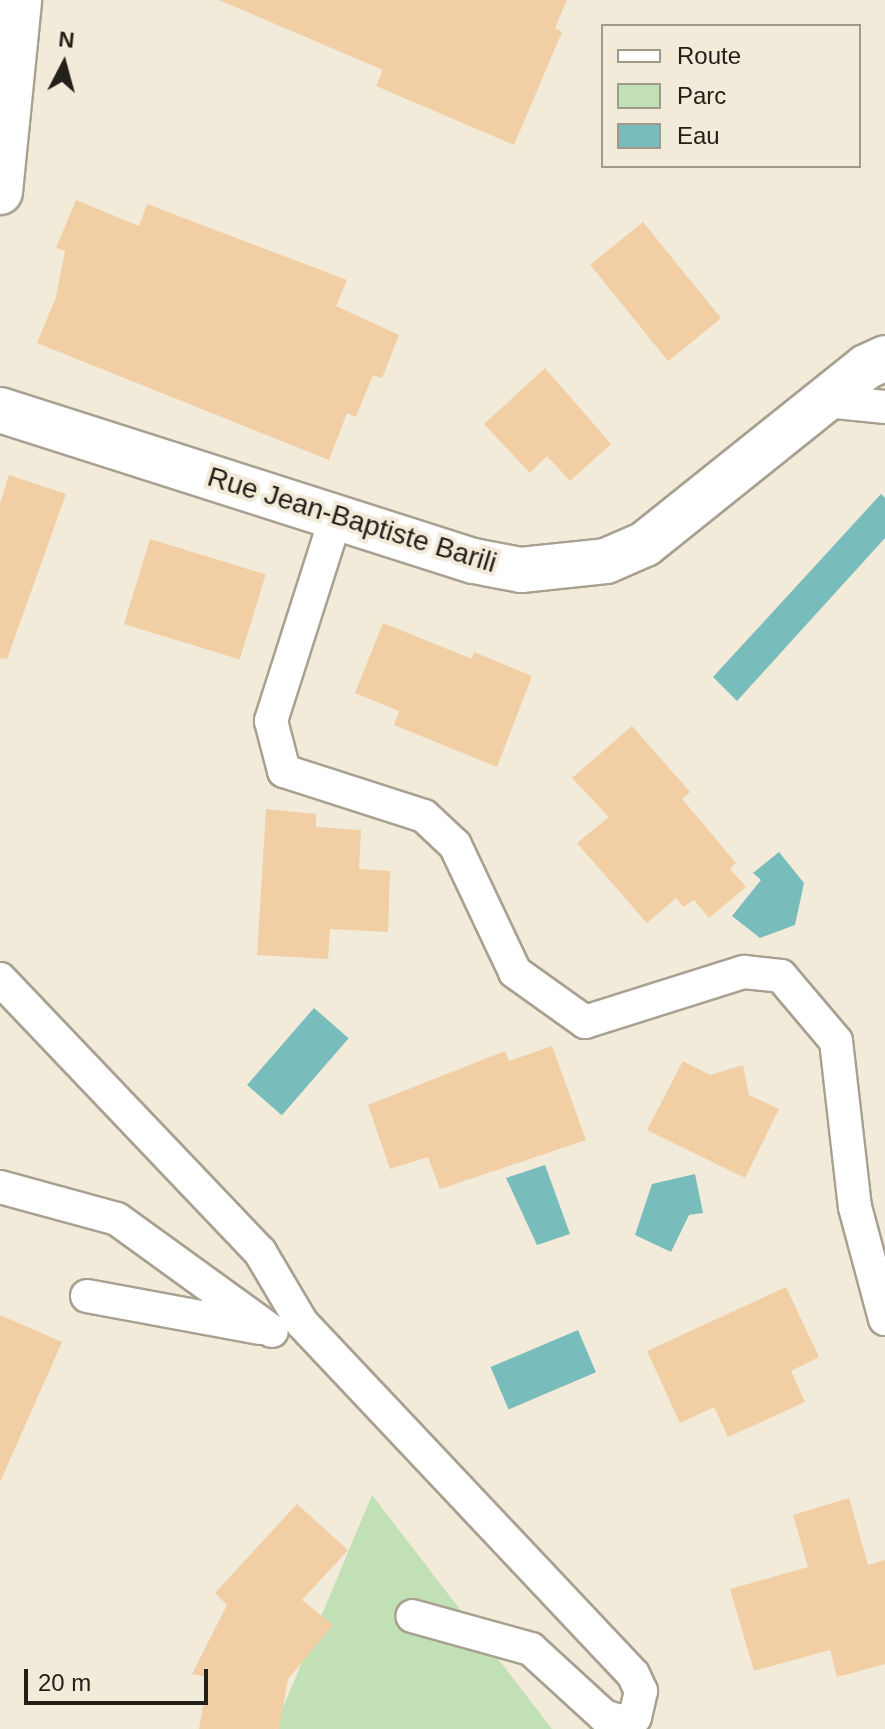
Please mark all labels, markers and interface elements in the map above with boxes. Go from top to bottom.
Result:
north arrow [24,24,104,104]
legend [601,24,861,168]
text: N [57,26,76,53]
text: Route [677,42,741,69]
text: Parc [677,82,726,109]
text: Eau [677,122,720,149]
street label: Rue Jean-Baptiste Barili [203,460,501,580]
scale bar [28,1653,212,1703]
text: 20 m [38,1669,91,1696]

